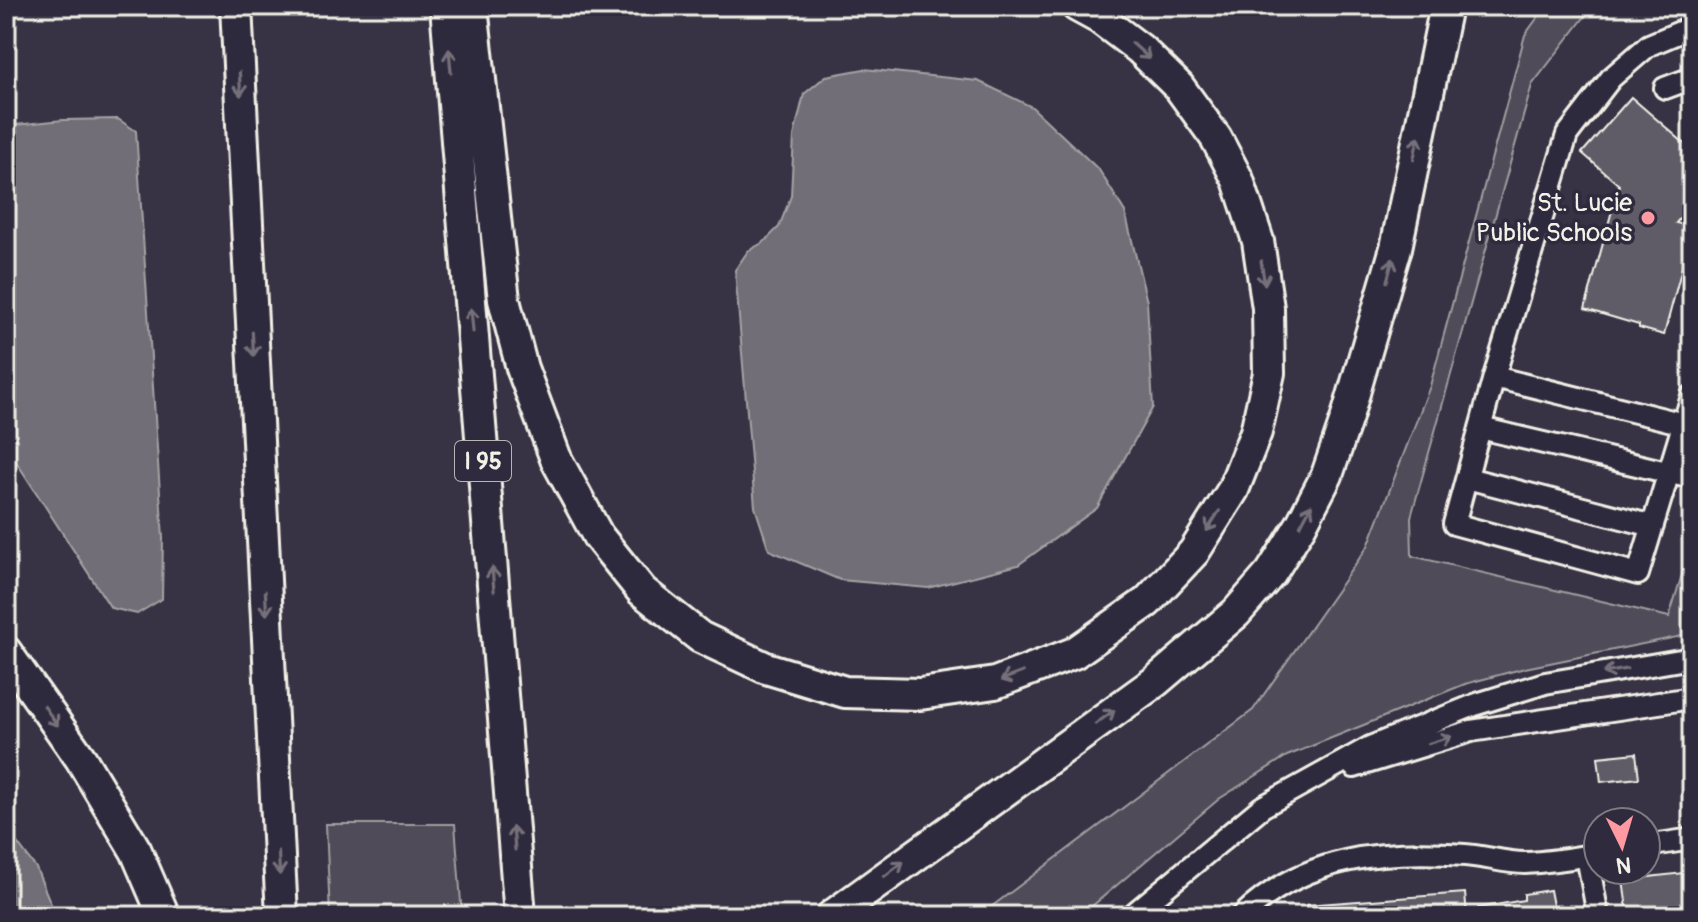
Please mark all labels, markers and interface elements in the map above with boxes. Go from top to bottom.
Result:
one-way arrow [1131,41,1151,60]
one-way arrow [442,48,457,75]
one-way arrow [232,70,247,97]
one-way arrow [1409,136,1424,161]
place label: St. Lucie Public Schools [1476,187,1632,249]
marker: St. Lucie Public Schools [1639,209,1657,227]
one-way arrow [1383,257,1398,283]
one-way arrow [1256,260,1271,285]
one-way arrow [464,307,479,334]
one-way arrow [246,330,261,357]
road number: I 95 [455,441,511,481]
one-way arrow [1299,504,1315,528]
one-way arrow [1205,509,1221,532]
one-way arrow [485,566,500,593]
one-way arrow [259,589,274,616]
one-way arrow [1603,664,1628,679]
one-way arrow [1000,670,1025,685]
one-way arrow [43,705,59,727]
one-way arrow [1094,709,1116,725]
one-way arrow [1426,732,1452,747]
north arrow [1582,806,1662,886]
one-way arrow [506,825,521,852]
one-way arrow [272,849,287,876]
text: N [1615,850,1632,880]
one-way arrow [883,860,904,877]

